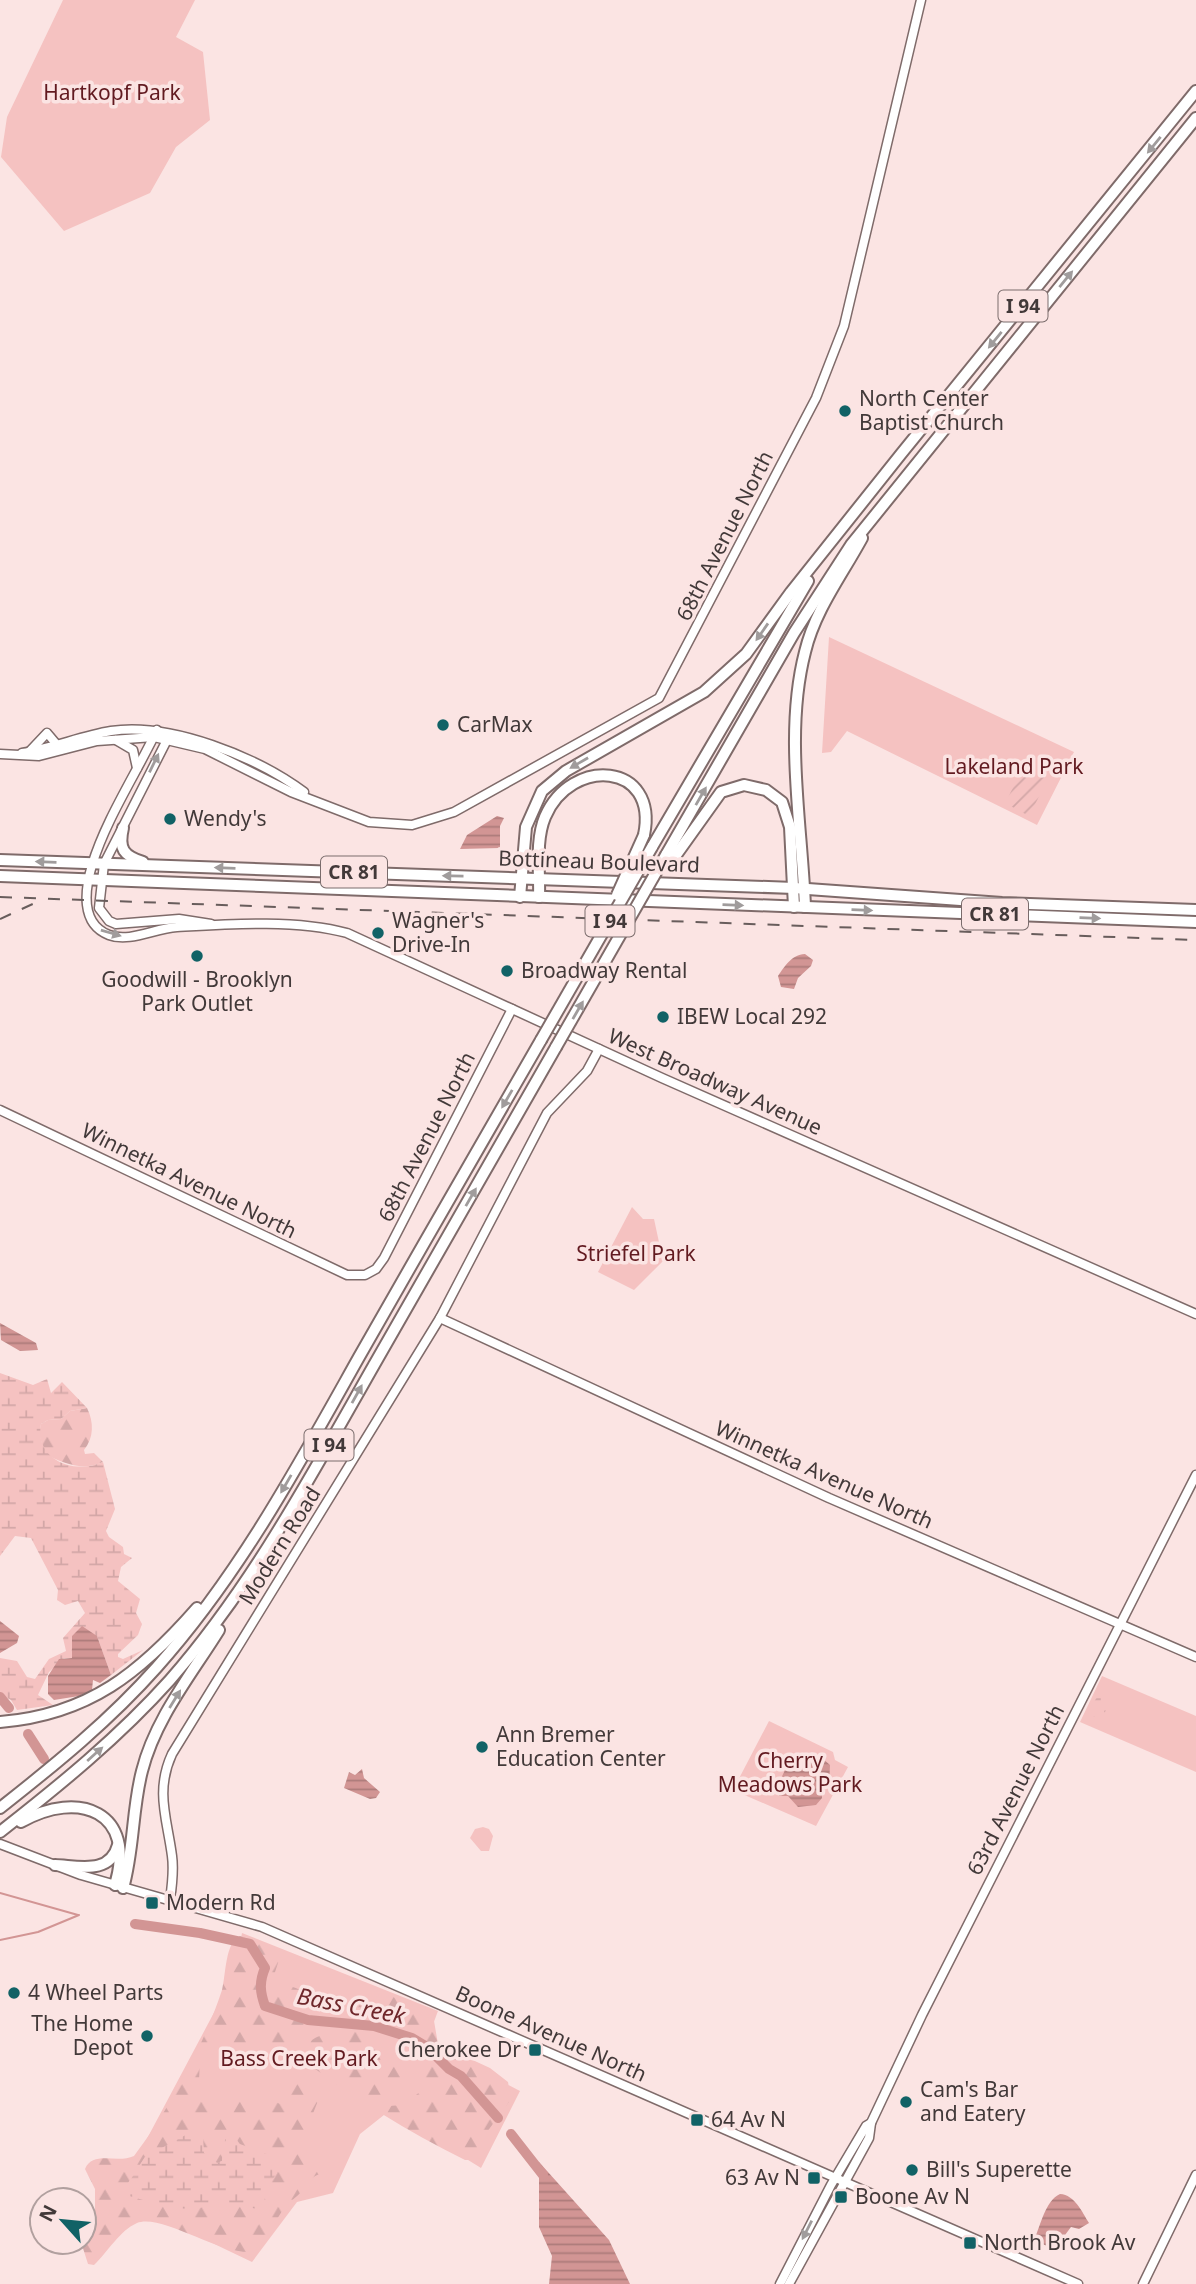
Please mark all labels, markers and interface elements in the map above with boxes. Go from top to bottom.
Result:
park label: Hartkopf Park [43,78,182,106]
one-way arrow [1147,136,1162,154]
one-way arrow [1058,270,1073,288]
road number: I 94 [998,290,1048,322]
one-way arrow [987,331,1002,349]
place label: North Center Baptist Church [859,384,1004,436]
marker: North Center Baptist Church [837,403,853,419]
street label: 68th Avenue North [669,446,779,625]
one-way arrow [755,623,769,641]
place label: CarMax [457,710,533,738]
marker: CarMax [435,717,451,733]
park label: Lakeland Park [945,752,1084,780]
one-way arrow [149,753,160,773]
one-way arrow [569,757,589,769]
one-way arrow [694,787,707,806]
place label: Wendy's [184,804,267,832]
marker: Wendy's [162,811,178,827]
street label: Bottineau Boulevard [498,843,700,879]
one-way arrow [35,856,57,867]
road number: CR 81 [321,856,387,888]
one-way arrow [214,862,236,873]
one-way arrow [442,870,464,882]
road number: CR 81 [962,898,1028,930]
one-way arrow [723,899,745,910]
one-way arrow [851,904,873,915]
place label: Wagner's Drive-In [392,906,484,958]
road number: I 94 [586,906,634,937]
one-way arrow [1079,913,1101,924]
marker: Wagner's Drive-In [370,925,386,941]
one-way arrow [101,929,122,939]
marker: Goodwill - Brooklyn Park Outlet [189,948,205,964]
place label: Broadway Rental [521,956,687,984]
marker: Broadway Rental [499,963,515,979]
place label: Goodwill - Brooklyn Park Outlet [101,965,293,1017]
one-way arrow [572,1001,584,1020]
place label: IBEW Local 292 [677,1002,827,1030]
marker: IBEW Local 292 [655,1009,671,1025]
street label: West Broadway Avenue [604,1021,827,1141]
street label: 68th Avenue North [371,1047,481,1226]
one-way arrow [501,1089,513,1108]
street label: Winnetka Avenue North [77,1116,302,1244]
one-way arrow [465,1188,477,1207]
park label: Striefel Park [576,1239,696,1267]
one-way arrow [351,1385,363,1404]
street label: Winnetka Avenue North [711,1413,938,1535]
road number: I 94 [304,1429,354,1460]
one-way arrow [280,1474,292,1494]
street label: Modern Road [232,1481,327,1610]
one-way arrow [168,1690,181,1709]
street label: 63rd Avenue North [960,1700,1070,1880]
place label: Ann Bremer Education Center [496,1720,666,1772]
marker: Ann Bremer Education Center [474,1739,490,1755]
park label: Cherry Meadows Park [718,1746,863,1798]
one-way arrow [86,1747,103,1763]
place label: Modern Rd [166,1888,276,1916]
marker: Modern Rd [144,1895,160,1911]
place label: 4 Wheel Parts [28,1978,163,2006]
street label: Boone Avenue North [451,1978,651,2088]
water label: Bass Creek [295,1979,409,2031]
marker: 4 Wheel Parts [6,1985,22,2001]
place label: The Home Depot [31,2009,133,2061]
marker: The Home Depot [139,2028,155,2044]
place label: Cherokee Dr [398,2035,521,2063]
marker: Cherokee Dr [527,2042,543,2058]
park label: Bass Creek Park [220,2044,378,2072]
place label: Cam's Bar and Eatery [920,2075,1026,2127]
marker: Cam's Bar and Eatery [898,2094,914,2110]
place label: 64 Av N [711,2105,786,2133]
marker: 64 Av N [689,2112,705,2128]
place label: Bill's Superette [926,2155,1072,2183]
marker: Bill's Superette [904,2162,920,2178]
place label: 63 Av N [725,2163,800,2191]
marker: 63 Av N [806,2170,822,2186]
place label: Boone Av N [855,2182,970,2210]
north arrow [28,2186,98,2256]
marker: Boone Av N [833,2189,849,2205]
text: N [33,2200,63,2226]
one-way arrow [801,2220,812,2240]
place label: North Brook Av [984,2228,1136,2256]
marker: North Brook Av [962,2235,978,2251]

